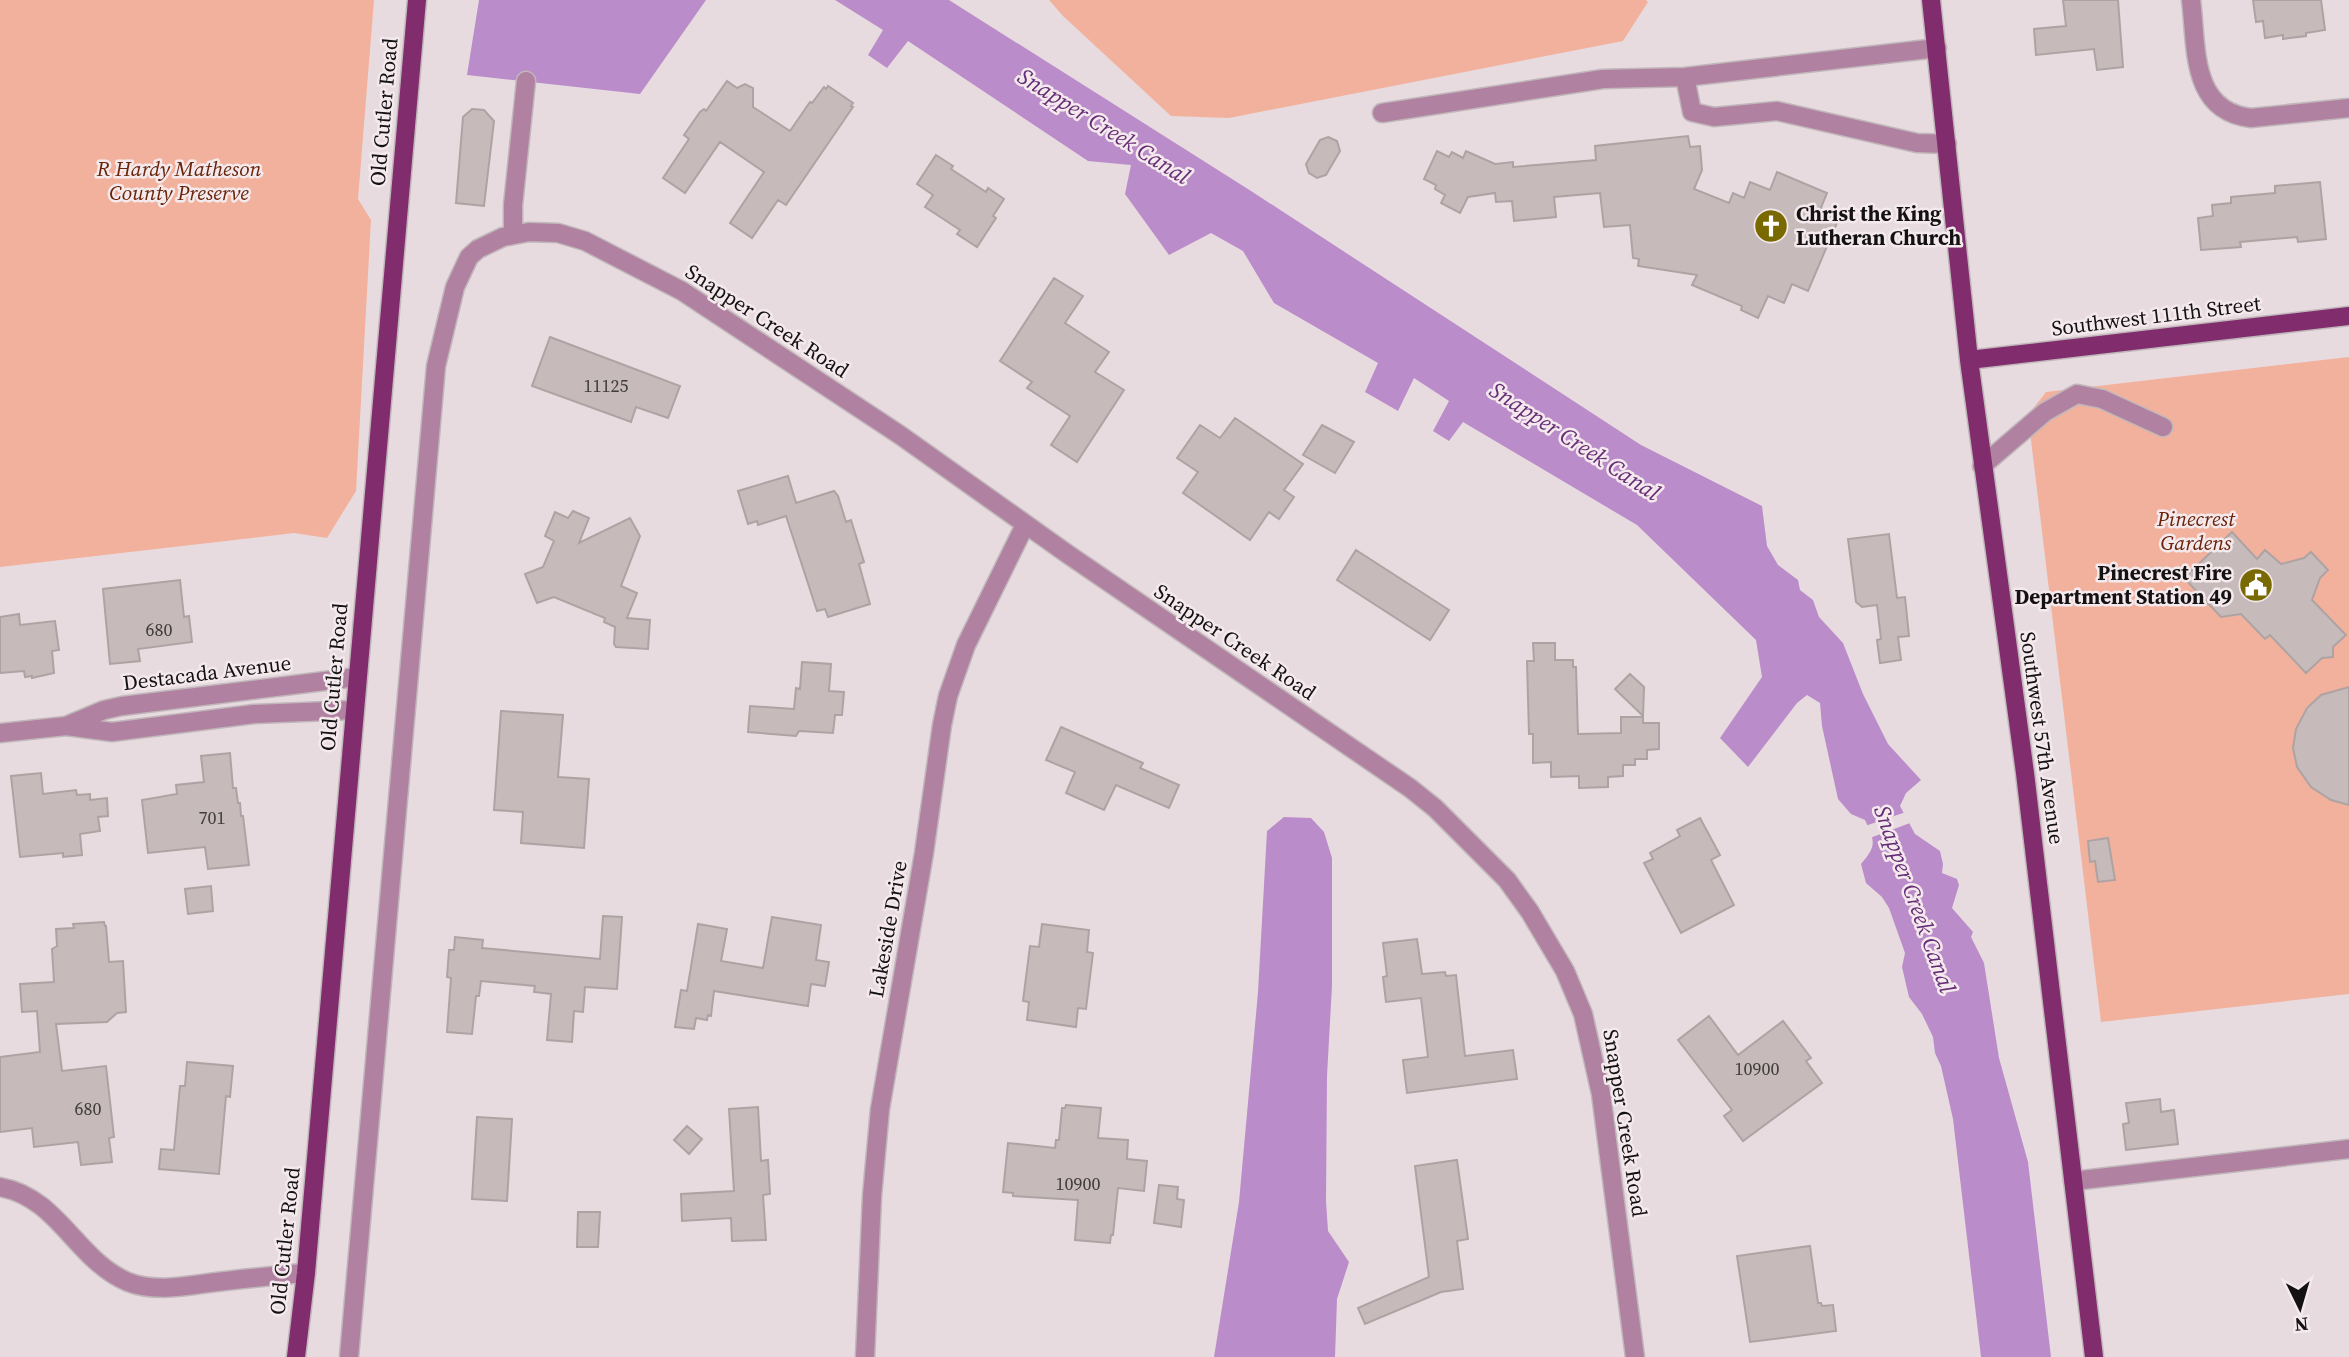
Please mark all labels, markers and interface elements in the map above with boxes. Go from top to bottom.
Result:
street label: Old Cutler Road [363,37,404,187]
water label: Snapper Creek Canal [1012,60,1197,192]
park label: R Hardy Matheson County Preserve [96,154,261,207]
place label: Christ the King Lutheran Church [1796,199,1961,252]
church icon: Christ the King Lutheran Church [1752,207,1790,245]
street label: Snapper Creek Road [680,257,855,384]
street label: Southwest 111th Street [2050,288,2262,343]
house number: 11125 [584,373,629,398]
water label: Snapper Creek Canal [1483,374,1667,509]
park label: Pinecrest Gardens [2156,504,2236,557]
place label: Pinecrest Fire Department Station 49 [2014,558,2232,611]
public building icon: Pinecrest Fire Department Station 49 [2237,566,2275,604]
street label: Snapper Creek Road [1149,577,1322,707]
street label: Old Cutler Road [313,602,354,752]
house number: 680 [146,617,173,642]
street label: Southwest 57th Avenue [2013,630,2072,846]
street label: Destacada Avenue [121,648,293,697]
water label: Snapper Creek Canal [1866,801,1964,998]
house number: 701 [199,805,226,830]
street label: Lakeside Drive [861,858,914,1000]
street label: Snapper Creek Road [1596,1027,1655,1219]
house number: 10900 [1735,1056,1780,1081]
house number: 680 [75,1096,102,1121]
street label: Old Cutler Road [262,1166,307,1316]
house number: 10900 [1056,1171,1101,1196]
north arrow [2265,1273,2335,1343]
text: N [2293,1311,2310,1339]

